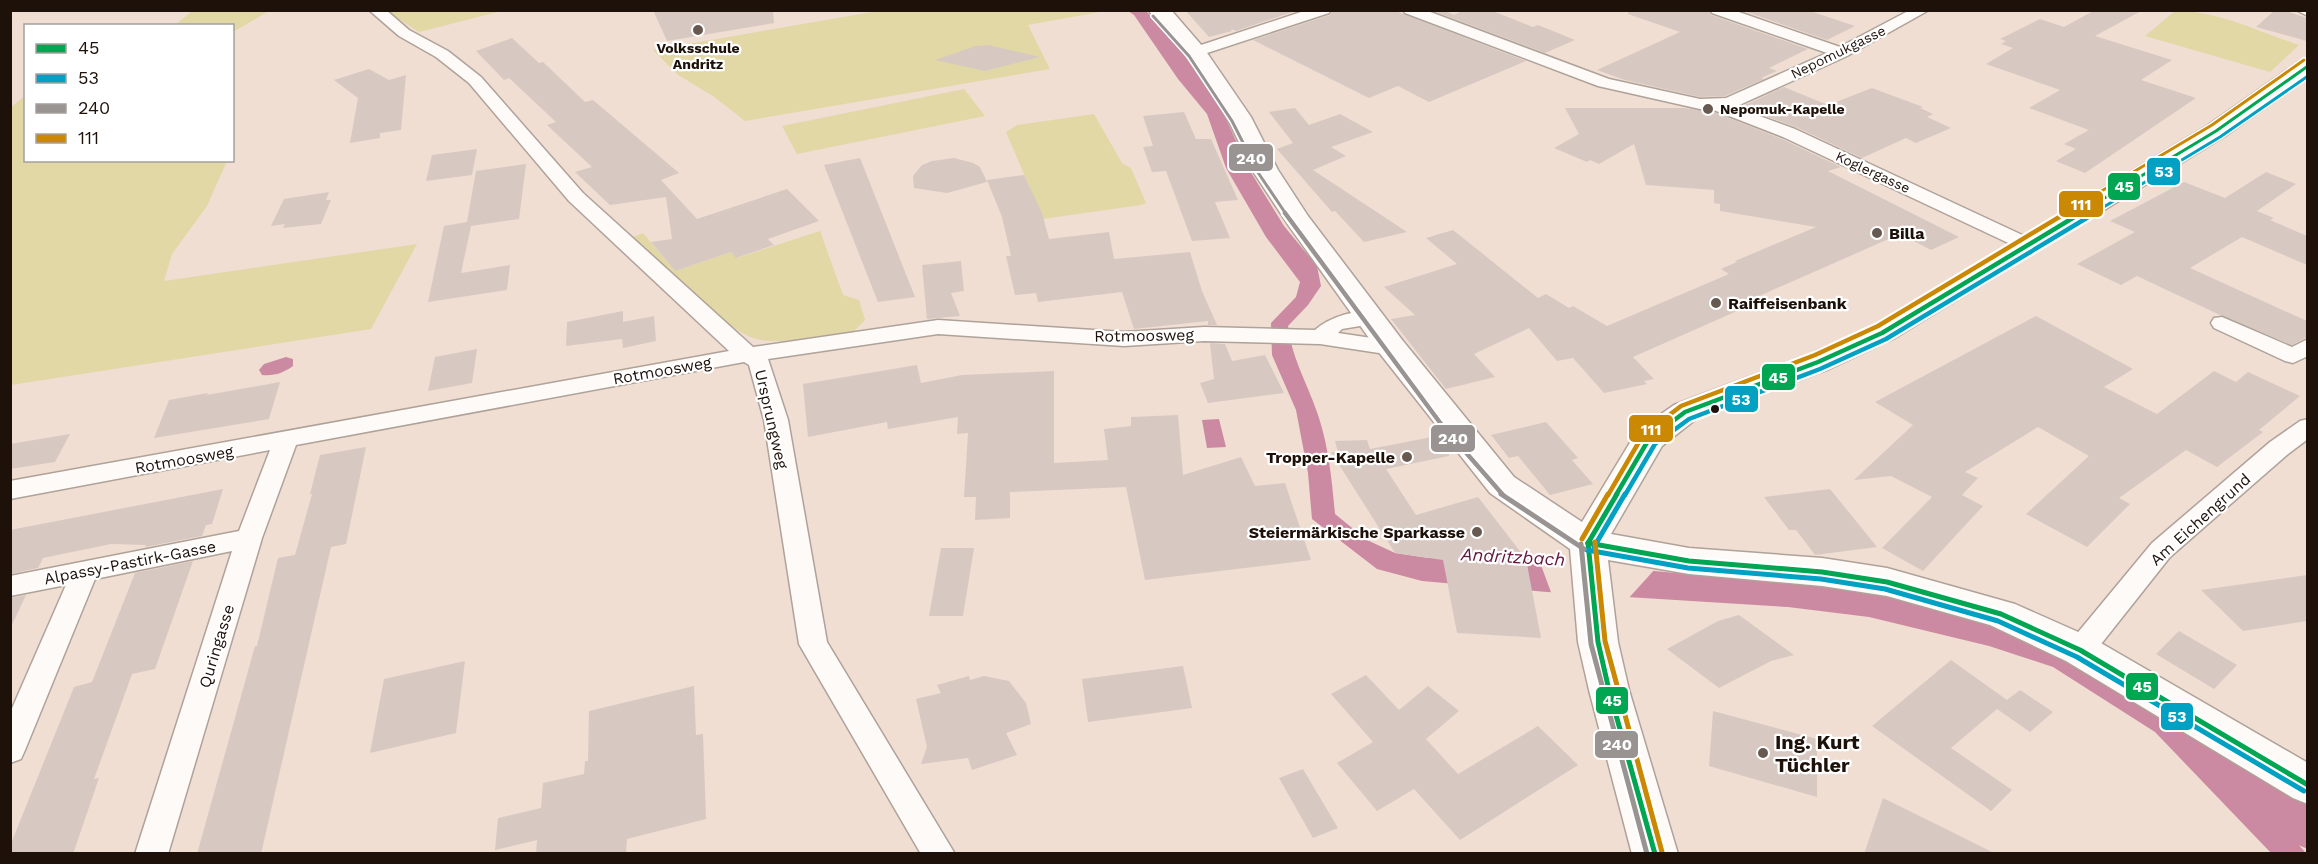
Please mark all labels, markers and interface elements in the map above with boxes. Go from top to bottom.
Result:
street label: Nepomukgasse [1788,22,1888,82]
marker: Volksschule Andritz [691,23,705,37]
legend [24,24,234,162]
text: 45 [78,37,99,58]
place label: Volksschule Andritz [656,40,740,72]
text: 53 [78,67,99,88]
text: 240 [78,97,110,118]
place label: Nepomuk-Kapelle [1720,101,1845,117]
marker: Nepomuk-Kapelle [1701,102,1715,116]
text: 111 [78,127,99,148]
line badge: 240 [1228,143,1274,172]
street label: Koglergasse [1833,148,1913,196]
text: 240 [1236,149,1266,168]
line badge: 53 [2146,157,2181,186]
text: 53 [2155,162,2173,181]
line badge: 45 [2107,172,2141,201]
text: 45 [2114,177,2134,196]
line badge: 111 [2058,190,2104,218]
text: 111 [2071,195,2091,214]
place label: Billa [1889,224,1925,243]
marker: Billa [1870,226,1884,240]
place label: Raiffeisenbank [1728,294,1847,313]
marker: Raiffeisenbank [1709,296,1723,310]
street label: Rotmoosweg [1094,325,1195,346]
street label: Rotmoosweg [611,352,713,389]
line badge: 45 [1761,363,1796,391]
street label: Ursprungweg [751,368,792,471]
text: 45 [1768,368,1788,387]
line badge: 53 [1724,385,1759,413]
text: 53 [1732,390,1750,409]
unlabelled marker [1709,403,1721,415]
line badge: 111 [1628,414,1674,443]
text: 111 [1641,420,1661,439]
line badge: 240 [1430,424,1476,453]
text: 240 [1438,429,1468,448]
street label: Rotmoosweg [133,441,235,478]
place label: Tropper-Kapelle [1266,448,1395,467]
marker: Tropper-Kapelle [1400,450,1414,464]
street label: Am Eichengrund [2146,469,2254,569]
place label: Steiermärkische Sparkasse [1249,523,1465,542]
marker: Steiermärkische Sparkasse [1470,525,1484,539]
street label: Alpassy-Pastirk-Gasse [42,536,218,588]
water label: Andritzbach [1459,543,1566,570]
street label: Quringasse [195,602,238,690]
line badge: 45 [2125,672,2159,701]
text: 45 [2132,677,2152,696]
line badge: 45 [1595,686,1629,715]
text: 45 [1602,691,1622,710]
line badge: 53 [2160,702,2194,731]
text: 53 [2168,707,2186,726]
line badge: 240 [1594,730,1639,759]
place label: Ing. Kurt Tüchler [1775,730,1860,777]
text: 240 [1602,735,1632,754]
marker: Ing. Kurt Tüchler [1756,746,1770,760]

